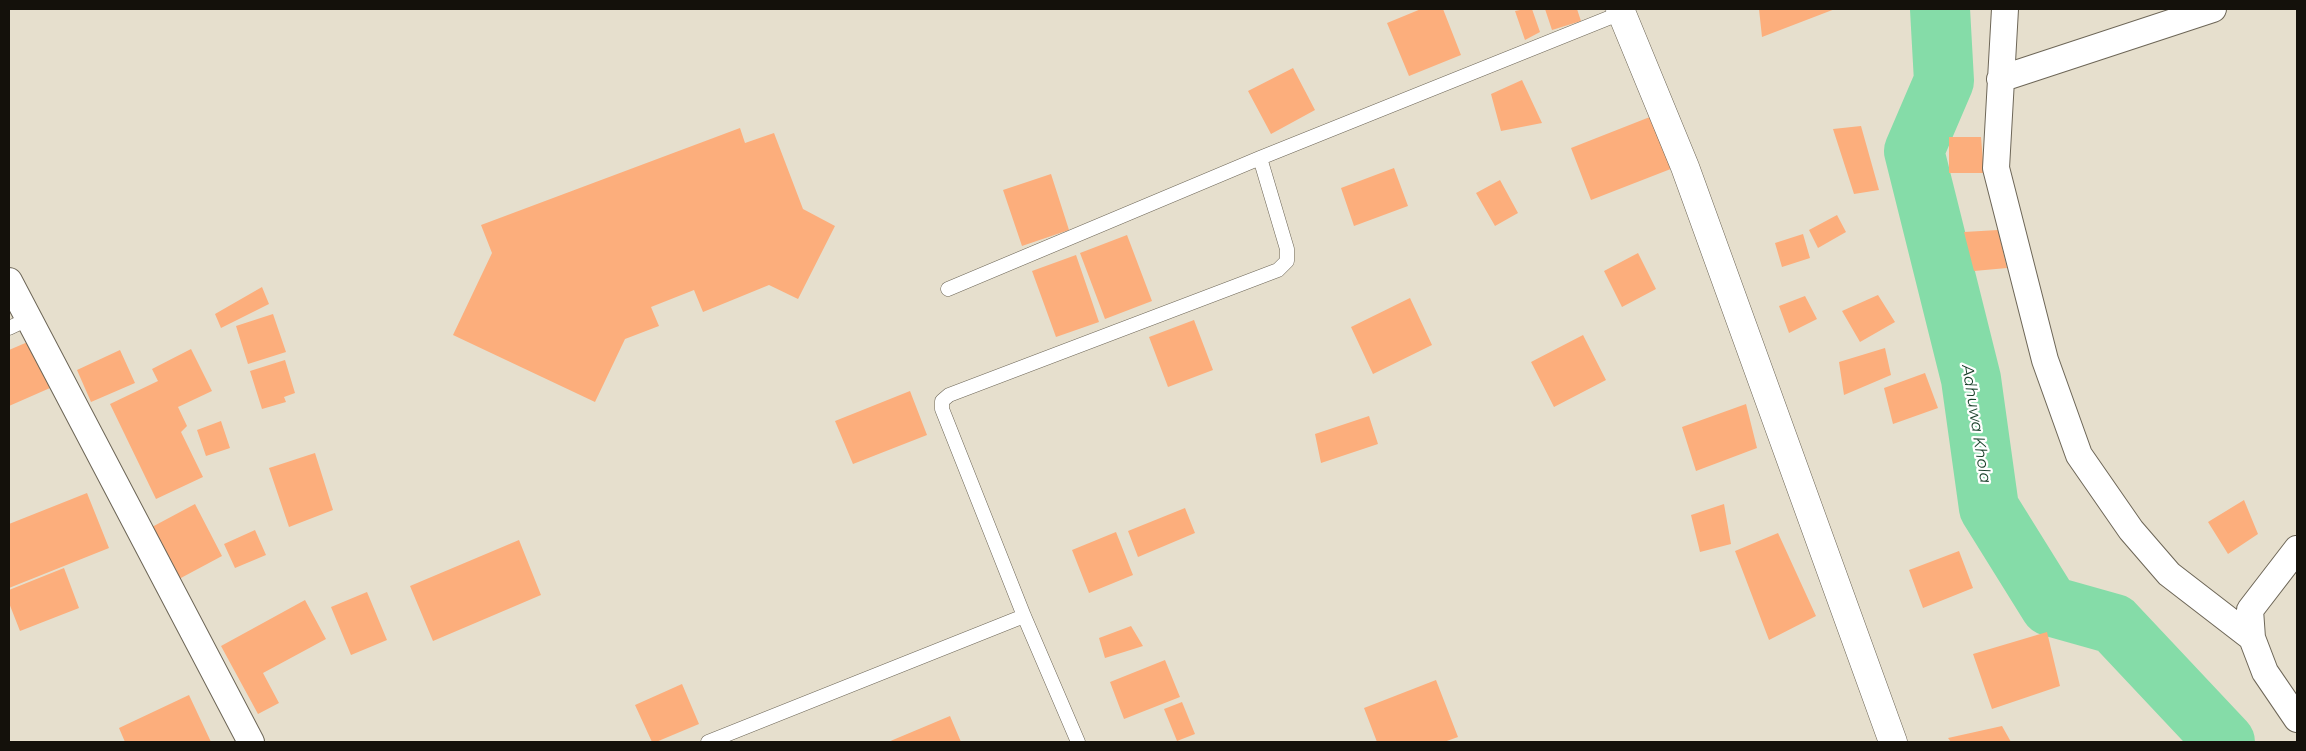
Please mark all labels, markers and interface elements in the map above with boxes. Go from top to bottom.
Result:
water label: Adhuwa Khola [1957,363,1995,485]

